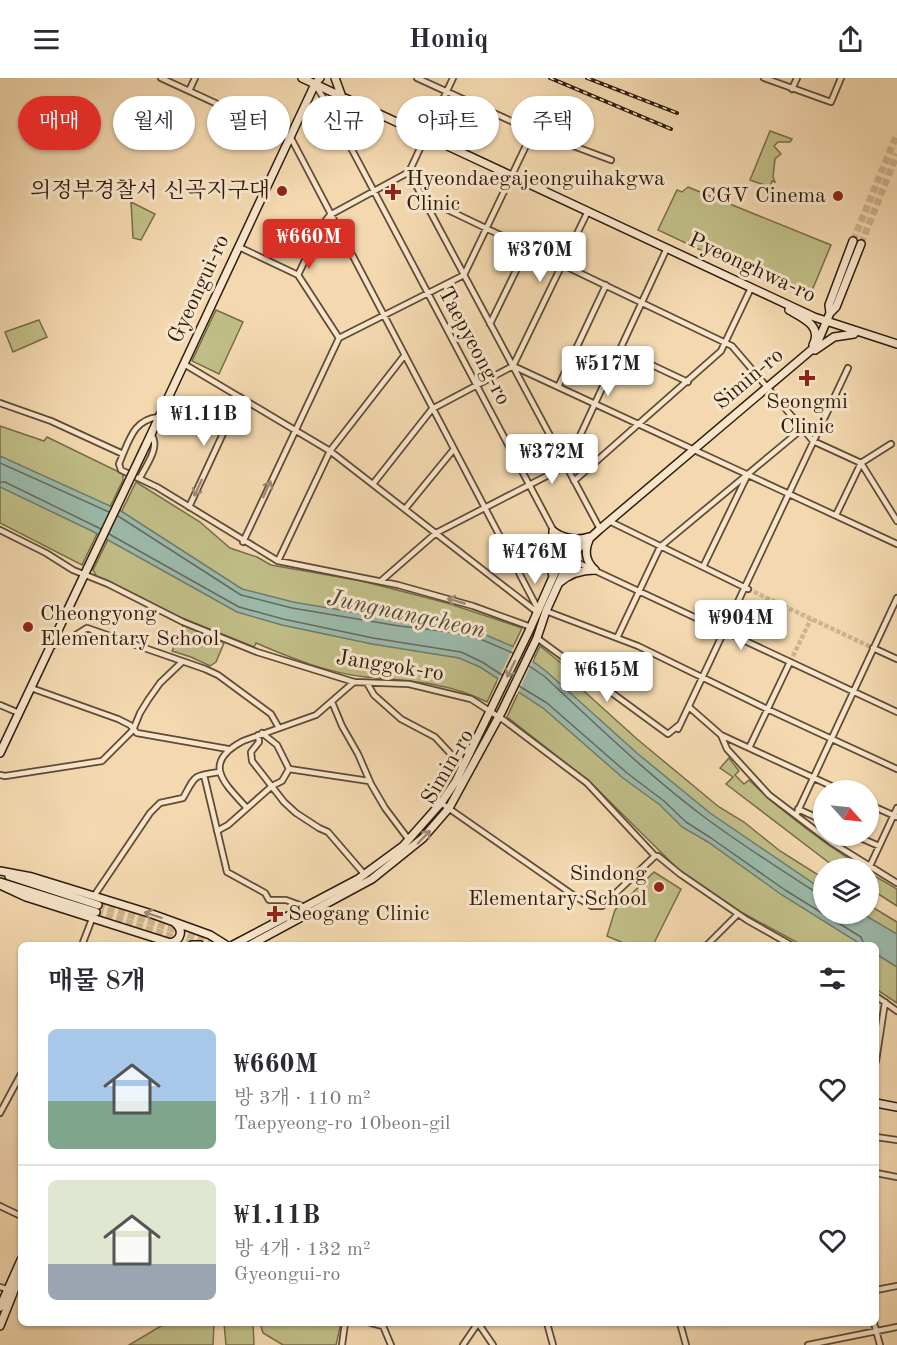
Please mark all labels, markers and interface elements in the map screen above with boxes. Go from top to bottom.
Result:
icon: menu [30,23,63,56]
icon: share [834,23,867,56]
text: Homiq [409,26,488,53]
chip: 매매 [18,96,101,150]
chip: 월세 [113,96,195,150]
chip: 필터 [207,96,290,150]
chip: 신규 [302,96,384,150]
chip: 아파트 [396,96,499,150]
chip: 주택 [511,96,594,150]
place label: Hyeondaegajeonguihakgwa Clinic [406,168,665,215]
place label: 의정부경찰서 신곡지구대 [30,179,270,202]
marker: Hyeondaegajeonguihakgwa Clinic [384,183,402,201]
marker: 의정부경찰서 신곡지구대 [275,184,289,198]
place label: CGV Cinema [701,185,826,207]
marker: CGV Cinema [831,189,845,203]
pin: ₩660M [267,219,351,270]
text: ₩660M [277,228,341,248]
street label: Pyeonghwa-ro [685,229,819,307]
street label: Gyeongui-ro [164,231,234,347]
pin: ₩370M [498,232,582,283]
text: ₩370M [508,241,572,261]
street label: Taepyeong-ro [434,283,514,409]
street label: Simin-ro [710,344,788,414]
pin: ₩517M [566,346,650,397]
text: ₩517M [576,355,640,375]
marker: Seongmi Clinic [798,369,816,387]
place label: Seongmi Clinic [766,391,848,438]
pin: ₩1.11B [155,396,253,447]
text: ₩1.11B [171,405,237,425]
pin: ₩372M [510,434,594,485]
text: ₩372M [520,443,584,463]
one-way arrow [191,479,203,497]
one-way arrow [262,480,274,498]
pin: ₩476M [493,534,577,585]
text: ₩476M [503,543,567,563]
water label: Jungnangcheon [325,587,487,644]
one-way arrow [447,595,466,606]
pin: ₩904M [699,600,783,651]
place label: Cheongyong Elementary School [40,603,219,650]
text: ₩904M [709,609,773,629]
marker: Cheongyong Elementary School [21,620,35,634]
street label: Janggok-ro [335,647,445,685]
pin: ₩615M [565,652,649,703]
one-way arrow [504,660,516,678]
text: ₩615M [575,661,639,681]
street label: Simin-ro [418,726,478,808]
north arrow [813,780,879,846]
map controls [813,780,879,924]
one-way arrow [416,829,431,844]
button: layers [813,858,879,924]
place label: Sindong Elementary School [468,863,647,910]
marker: Sindong Elementary School [652,880,666,894]
place label: Seogang Clinic [288,903,429,925]
marker: Seogang Clinic [266,905,284,923]
one-way arrow [144,909,163,920]
icon: filters [816,962,849,995]
text: 매물 8개 [48,969,146,995]
text: ₩660M [234,1052,318,1078]
icon: home [96,1053,168,1125]
icon: heart [816,1073,849,1106]
text: 방 3개 · 110 m² [234,1089,371,1109]
text: Taepyeong-ro 10beon-gil [234,1114,451,1134]
text: ₩1.11B [234,1203,320,1229]
icon: home [96,1204,168,1276]
icon: heart [816,1224,849,1257]
text: 방 4개 · 132 m² [234,1240,371,1260]
text: Gyeongui-ro [234,1265,340,1285]

